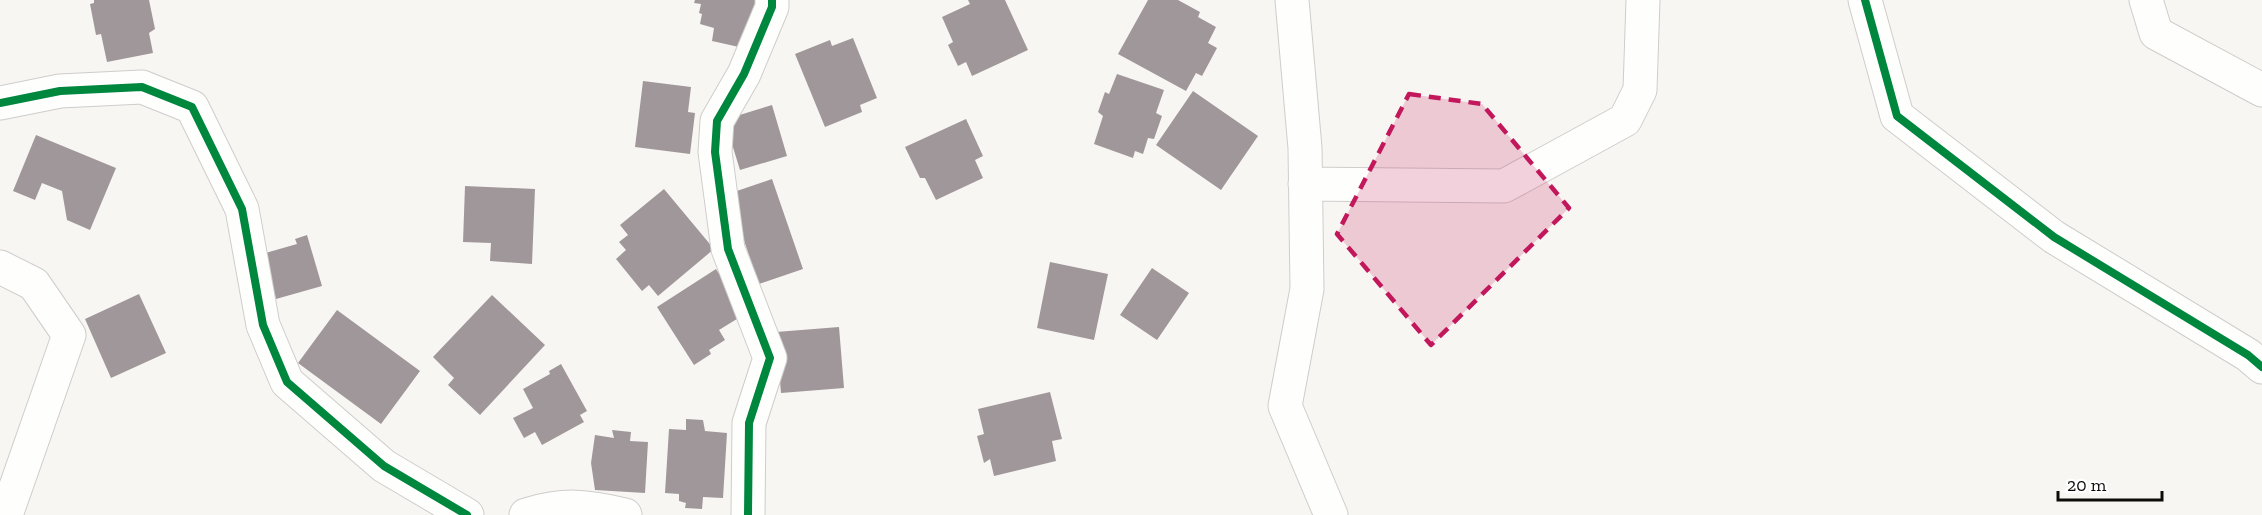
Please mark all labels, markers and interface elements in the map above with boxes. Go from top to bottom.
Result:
scale bar [2058,464,2162,502]
text: 20 m [2067,474,2107,496]

